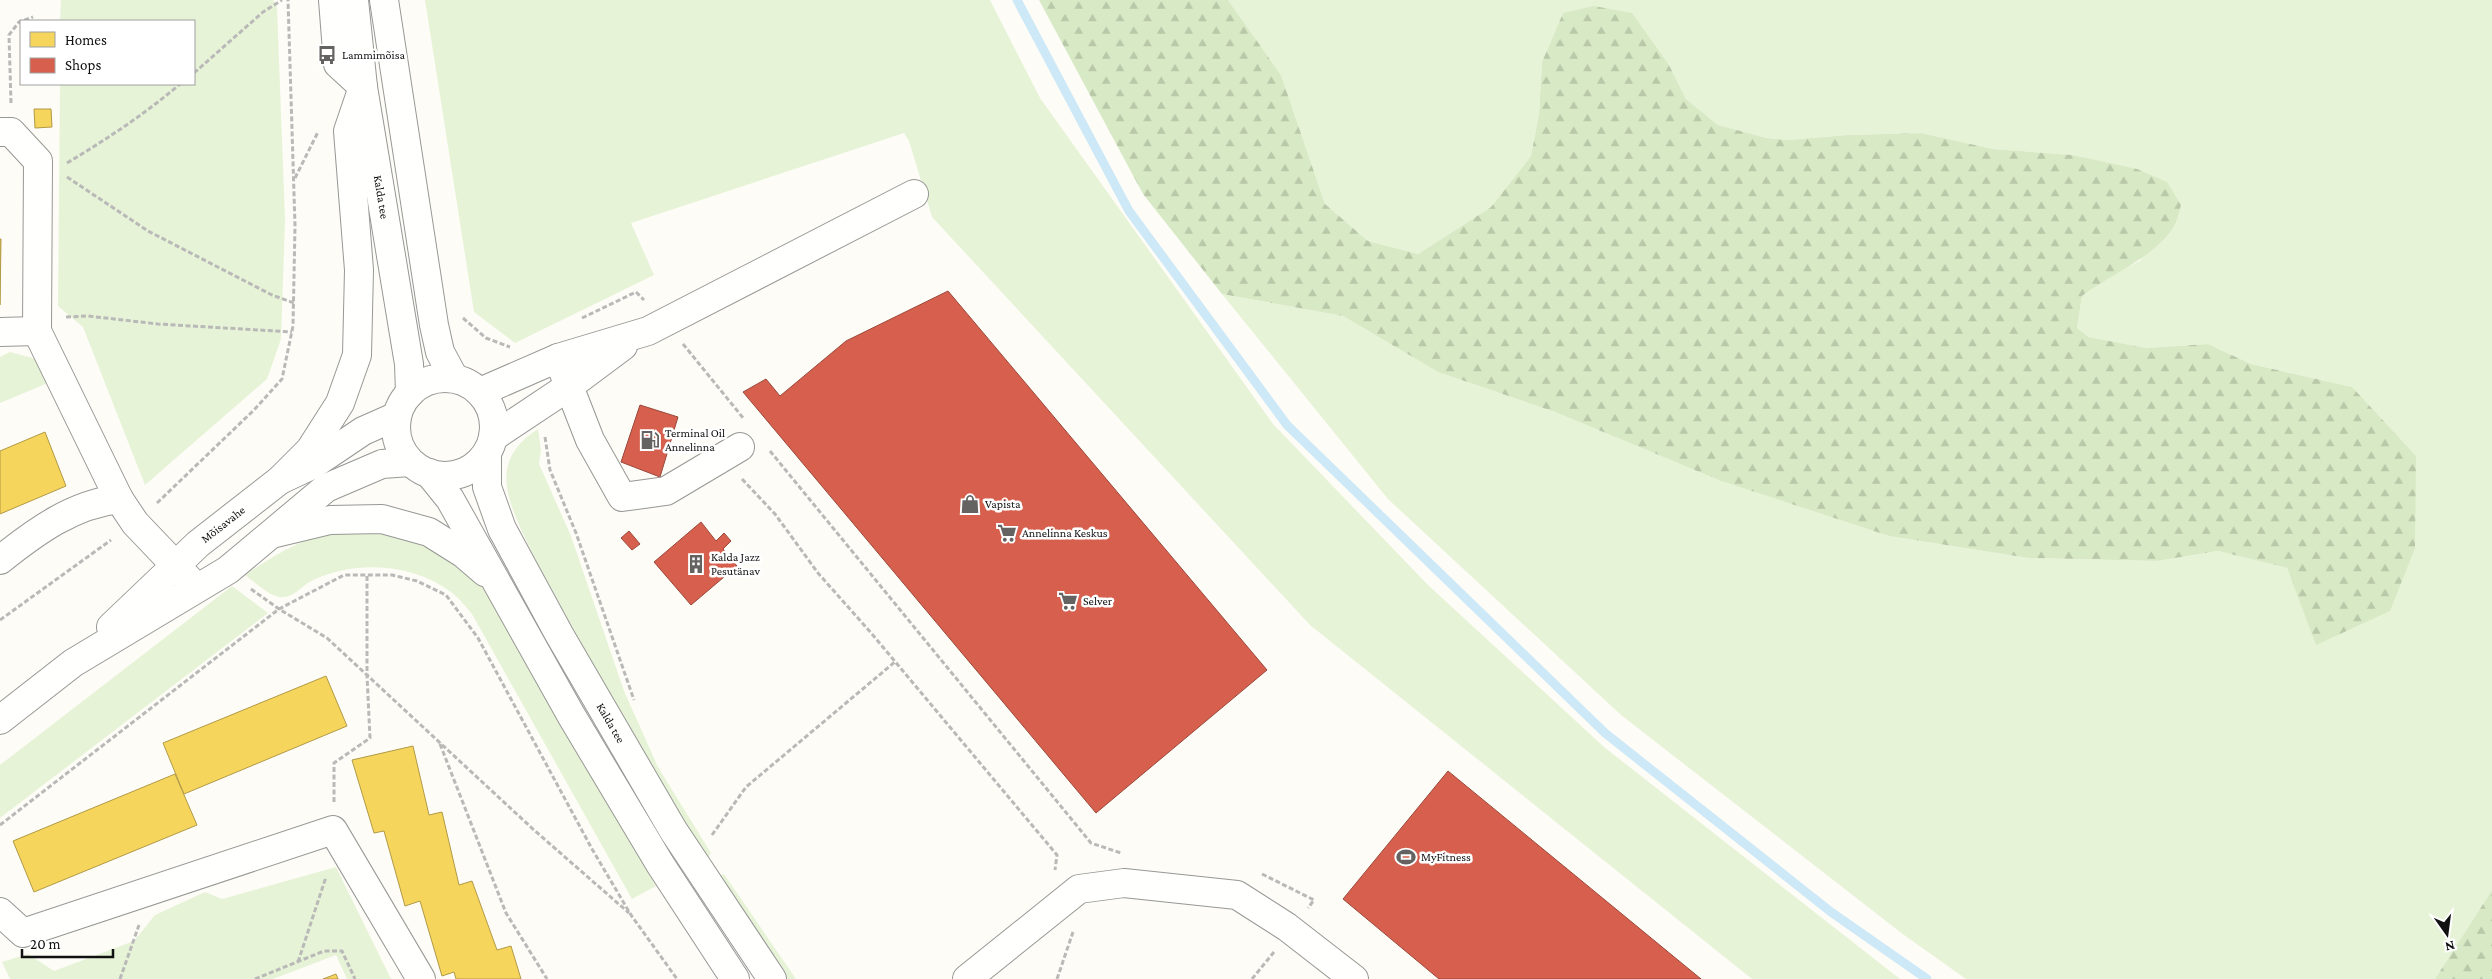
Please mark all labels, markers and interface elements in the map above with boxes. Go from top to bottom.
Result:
legend [20,20,195,85]
text: Homes [65,32,107,48]
bus stop icon: Lammimõisa [316,44,338,66]
place label: Lammimõisa [342,48,405,62]
text: Shops [65,57,101,74]
street label: Kalda tee [371,174,392,220]
place label: Terminal Oil Annelinna [665,426,725,454]
fuel station icon: Terminal Oil Annelinna [639,429,661,451]
shop icon: Vapista [959,493,981,515]
place label: Vapista [985,497,1021,511]
street label: Mõisavahe [198,503,248,546]
supermarket icon: Annelinna Keskus [996,522,1018,544]
place label: Annelinna Keskus [1022,526,1108,540]
place label: Kalda Jazz Pesutänav [711,550,761,578]
building icon: Kalda Jazz Pesutänav [685,553,707,575]
supermarket icon: Selver [1057,590,1079,612]
place label: Selver [1083,594,1113,608]
street label: Kalda tee [594,700,628,746]
sports icon: MyFitness [1395,846,1417,868]
place label: MyFitness [1421,850,1471,864]
north arrow [2422,909,2472,959]
scale bar [22,926,114,958]
text: 20 m [30,936,61,952]
text: N [2443,938,2457,956]

